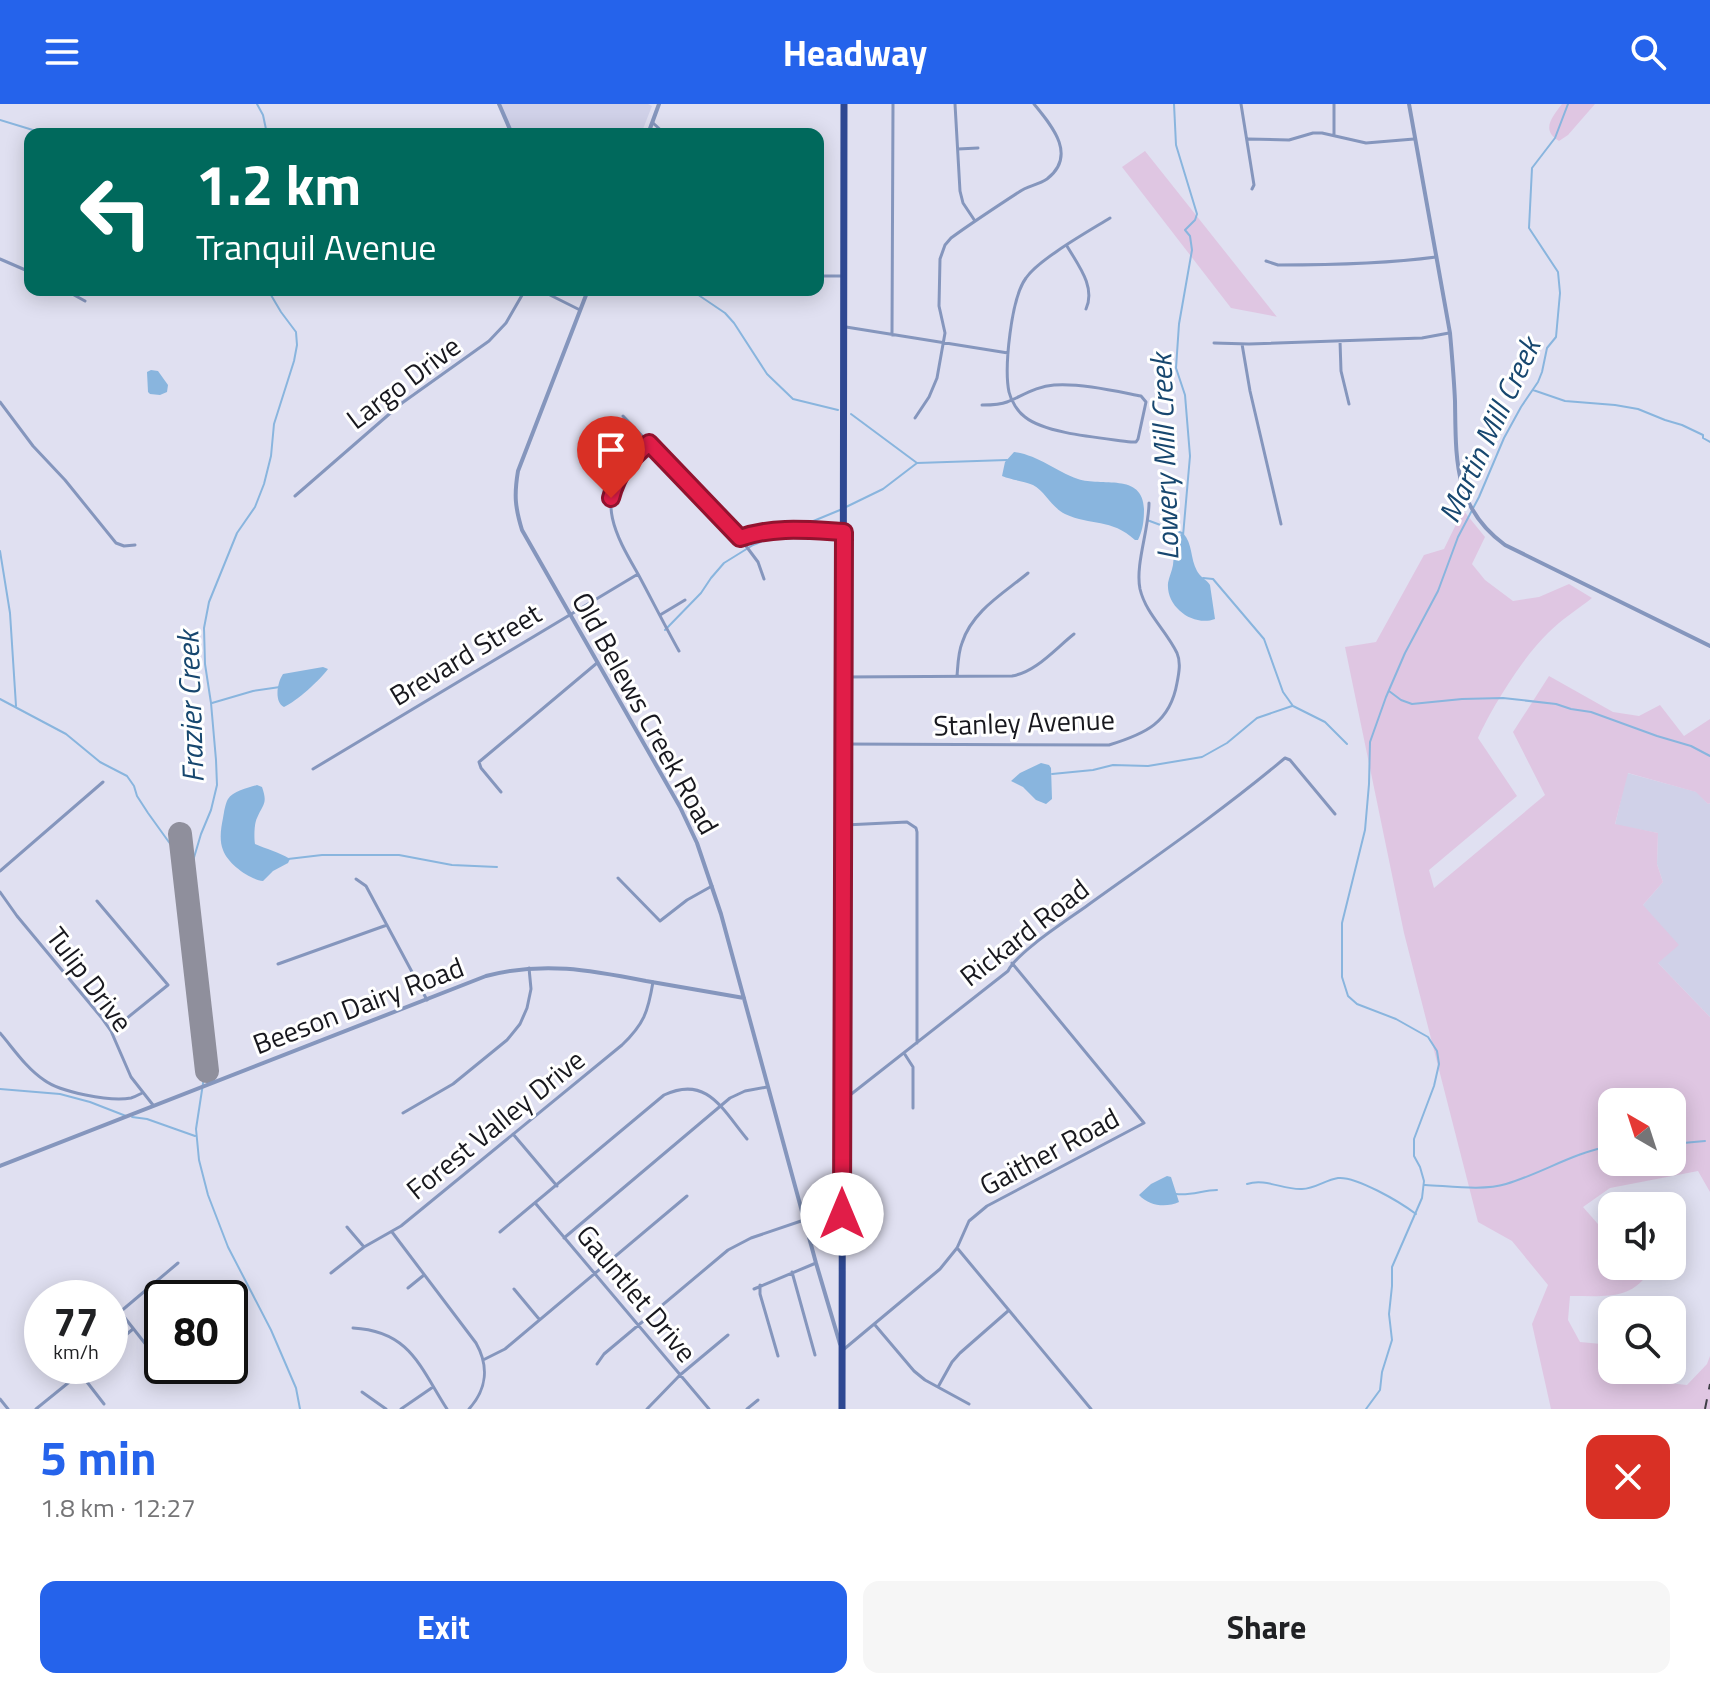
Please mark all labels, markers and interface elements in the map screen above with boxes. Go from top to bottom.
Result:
text: Headway [783,25,927,80]
icon: menu [40,30,84,74]
icon: search [1626,30,1670,74]
text: 1.2 km [196,142,361,227]
icon: left [64,160,168,264]
text: Tranquil Avenue [196,219,436,274]
street label: Largo Drive [337,325,469,439]
water label: Martin Mill Creek [1426,327,1554,530]
water label: Lowery Mill Creek [1137,349,1191,561]
pin [577,416,645,498]
icon: arrive [589,428,633,472]
street label: Old Belews Creek Road [561,584,731,842]
street label: Brevard Street [381,592,549,716]
water label: Frazier Creek [164,627,216,784]
street label: Stanley Avenue [933,697,1115,747]
street label: Rickard Road [950,868,1098,996]
street label: Tulip Drive [36,917,144,1041]
street label: Beeson Dairy Road [246,945,470,1065]
street label: Forest Valley Drive [396,1038,594,1210]
north arrow [1598,1088,1686,1176]
map controls [1598,1088,1686,1384]
street label: Gaither Road [971,1096,1127,1206]
position arrow [800,1172,884,1256]
button: sound [1598,1192,1686,1280]
street label: Gauntlet Drive [566,1215,708,1371]
speed limit sign: 80 [144,1280,248,1384]
text: 77 [54,1291,98,1352]
button: search [1598,1296,1686,1384]
text: km/h [53,1336,99,1367]
text: 5 min [40,1421,157,1494]
button: close [1586,1435,1670,1519]
text: 1.8 km · 12:27 [40,1488,196,1527]
button: Exit [40,1581,847,1673]
button: Share [863,1581,1670,1673]

